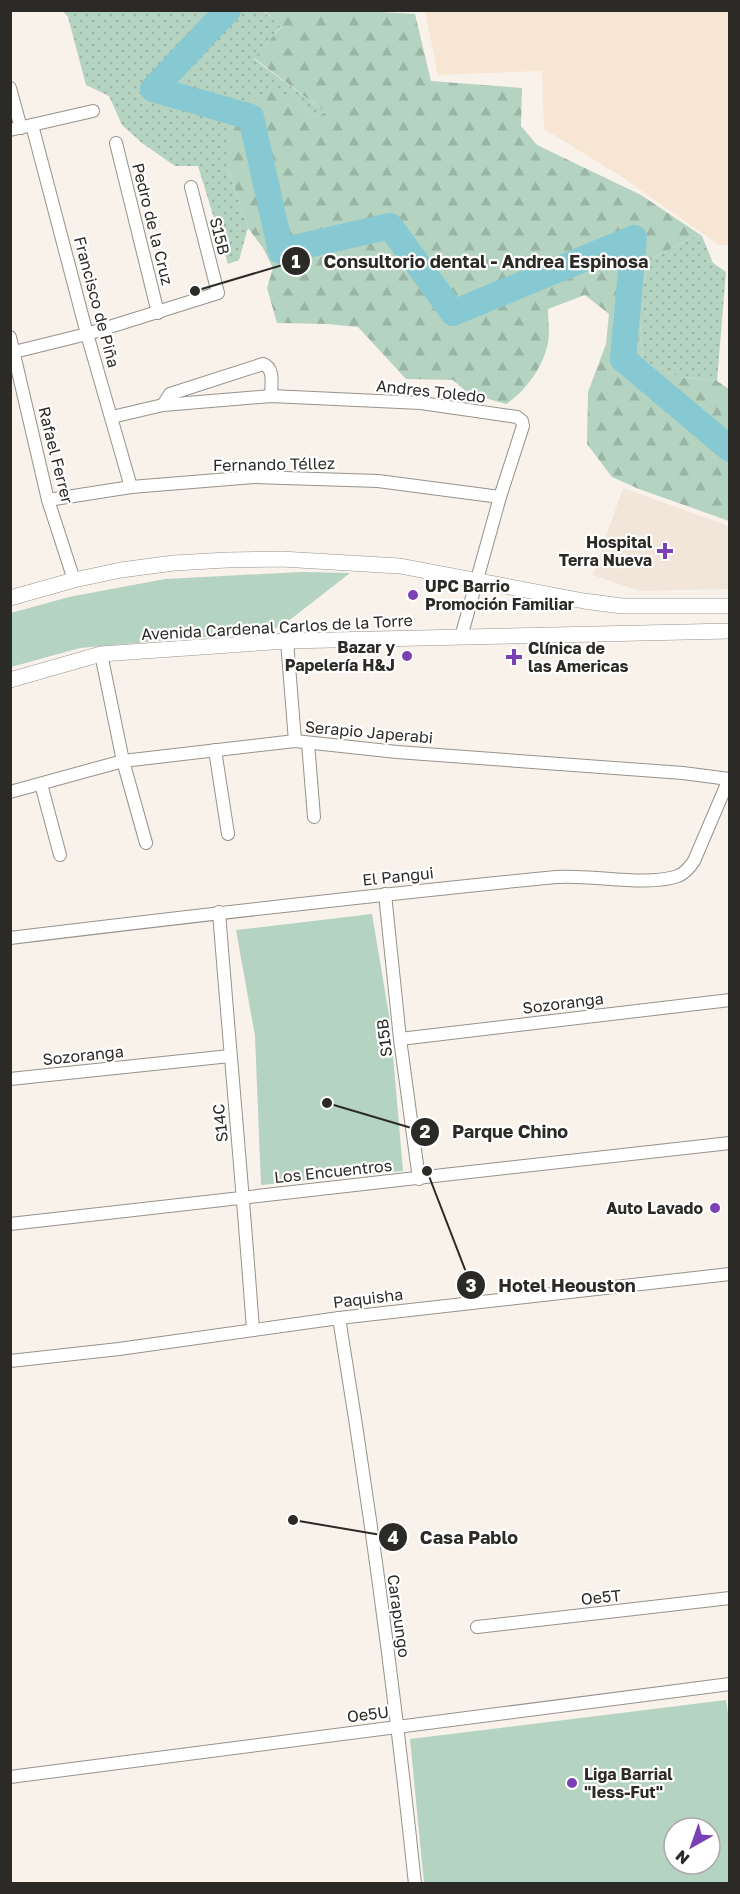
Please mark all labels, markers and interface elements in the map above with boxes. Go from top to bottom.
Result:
street label: Pedro de la Cruz [128,161,178,287]
street label: S15B [206,215,234,257]
street label: Francisco de Piña [70,234,124,370]
callout: Consultorio dental - Andrea Espinosa [281,243,660,279]
text: 1 [291,250,301,272]
text: Consultorio dental - Andrea Espinosa [324,250,648,272]
street label: Andres Toledo [375,375,487,407]
street label: Rafael Ferrer [34,404,78,506]
street label: Fernando Téllez [213,453,335,475]
place label: Hospital Terra Nueva [559,532,653,570]
marker: Hospital Terra Nueva [656,542,674,560]
place label: UPC Barrio Promoción Familiar [425,576,574,614]
marker: UPC Barrio Promoción Familiar [406,588,420,602]
street label: Avenida Cardenal Carlos de la Torre [141,610,413,644]
place label: Bazar y Papelería H&J [285,637,395,675]
place label: Clínica de las Americas [528,638,629,676]
marker: Clínica de las Americas [505,648,523,666]
marker: Bazar y Papelería H&J [400,649,414,663]
street label: Serapio Japerabi [304,716,434,748]
street label: El Pangui [361,862,435,890]
street label: Sozoranga [521,988,605,1018]
street label: S15B [372,1018,396,1058]
street label: Sozoranga [41,1041,125,1069]
street label: S14C [208,1103,232,1143]
callout: Parque Chino [410,1114,580,1150]
text: 2 [420,1120,431,1142]
text: Parque Chino [452,1120,568,1142]
street label: Los Encuentros [273,1155,393,1187]
place label: Auto Lavado [606,1198,703,1218]
marker: Auto Lavado [708,1201,722,1215]
callout: Hotel Heouston [456,1267,648,1303]
text: 3 [466,1274,477,1296]
text: Hotel Heouston [498,1274,636,1296]
street label: Paquisha [332,1284,404,1312]
callout: Casa Pablo [378,1519,530,1555]
text: 4 [387,1526,399,1548]
text: Casa Pablo [420,1526,518,1548]
street label: Carapungo [383,1573,415,1659]
street label: Oe5T [580,1585,622,1609]
street label: Oe5U [346,1702,390,1726]
place label: Liga Barrial "Iess-Fut" [584,1764,673,1802]
marker: Liga Barrial "Iess-Fut" [565,1776,579,1790]
north arrow [662,1816,722,1876]
text: N [671,1846,693,1869]

